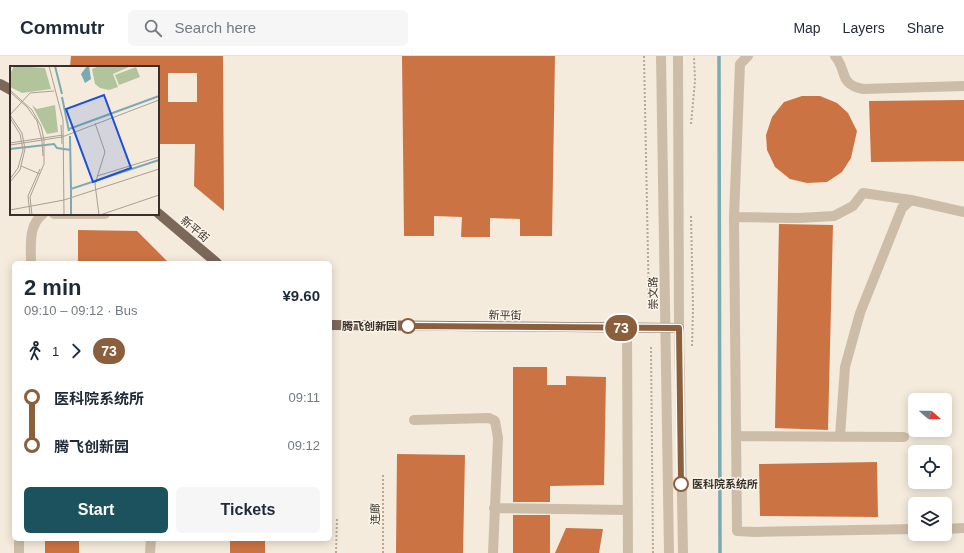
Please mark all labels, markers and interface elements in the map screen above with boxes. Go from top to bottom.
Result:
search box [128,10,408,46]
text: Commutr [20,17,104,38]
icon: search [142,17,164,39]
text: Search here [174,19,256,36]
text: Map [793,20,821,36]
text: Layers [843,20,885,36]
text: Share [907,20,944,36]
inset map [10,66,159,215]
street label: 新平街 [179,214,211,244]
text: 2 min [24,275,81,300]
street label: 崇文路 [647,276,659,310]
text: ¥9.60 [282,287,320,304]
text: 09:10 – 09:12 · Bus [24,303,137,318]
street label: 新平街 [488,309,522,321]
line badge: 73 [603,315,639,341]
marker: 腾飞创新园 [400,318,416,334]
place label: 腾飞创新园 [342,320,397,332]
text: 73 [613,320,629,336]
icon: walk [24,340,46,362]
icon: forward [65,340,87,362]
text: 73 [101,343,117,359]
text: 1 [52,344,59,359]
text: 医科院系统所 [54,390,144,407]
text: 09:11 [288,390,320,405]
north arrow [908,393,952,437]
map controls [908,393,952,541]
text: 腾飞创新园 [54,438,129,455]
text: 09:12 [287,438,320,453]
button: locate [908,445,952,489]
marker: 医科院系统所 [673,476,689,492]
place label: 医科院系统所 [692,478,758,490]
button: Start [24,487,168,533]
button: Tickets [176,487,320,533]
button: layers [908,497,952,541]
street label: 连廊 [369,503,381,525]

